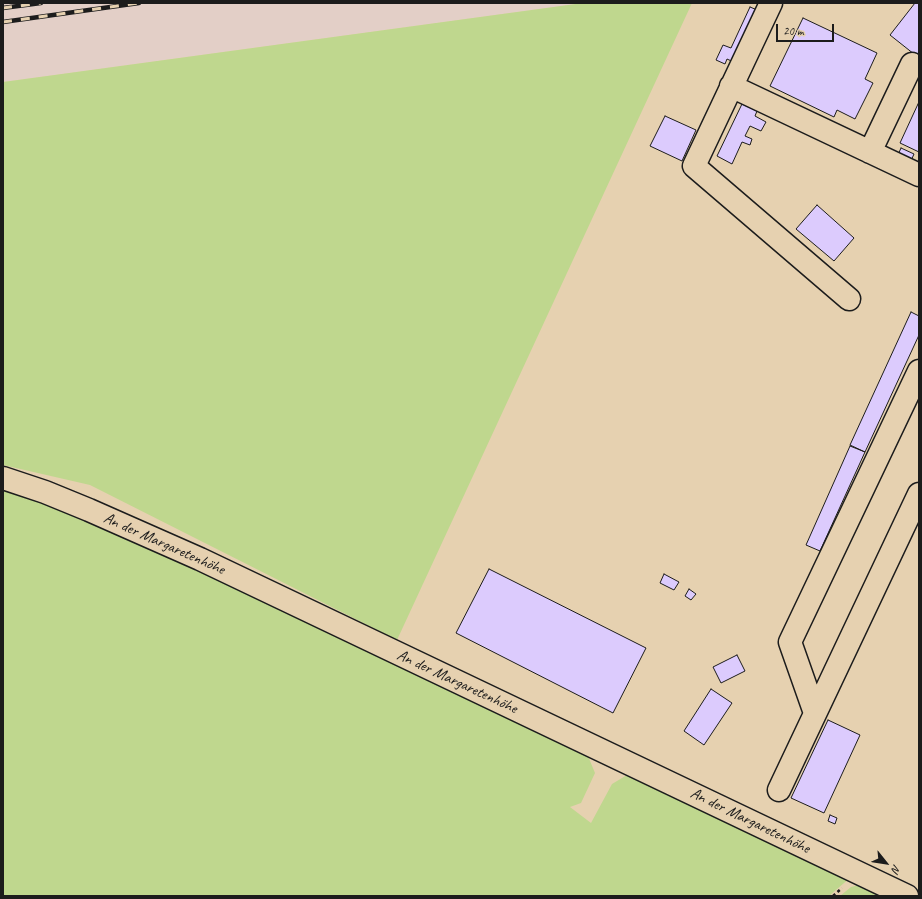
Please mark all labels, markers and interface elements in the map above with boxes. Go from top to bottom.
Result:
scale bar [778,16,836,42]
text: 20 m [783,23,803,39]
street label: An der Margaretenhöhe [100,509,228,579]
street label: An der Margaretenhöhe [394,646,520,718]
street label: An der Margaretenhöhe [687,784,813,858]
north arrow [866,843,906,883]
text: N [889,863,904,875]

